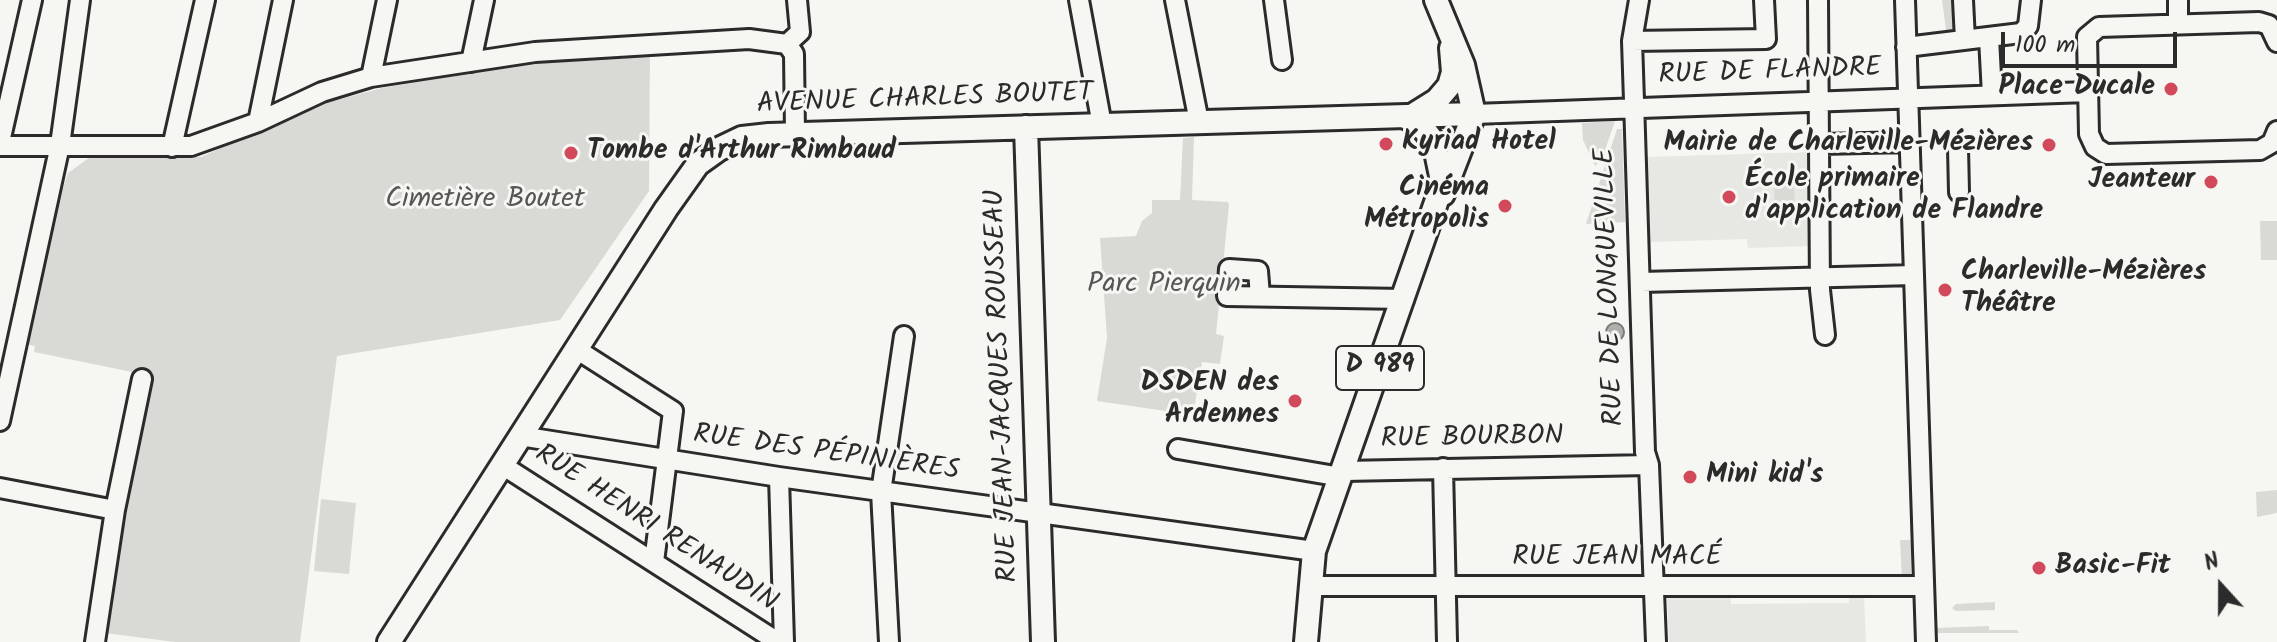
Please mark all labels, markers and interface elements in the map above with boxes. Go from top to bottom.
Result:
scale bar [2005,16,2181,66]
text: 100 m [2015,26,2075,65]
street label: RUE DE FLANDRE [1658,53,1882,95]
place label: Place Ducale [1998,72,2155,106]
street label: AVENUE CHARLES BOUTET [756,78,1094,124]
marker: Place Ducale [2162,80,2180,98]
place label: Kyriad Hotel [1402,127,1556,161]
place label: Mairie de Charleville-Mézières [1664,128,2033,162]
marker: Kyriad Hotel [1377,135,1395,153]
place label: Tombe d'Arthur Rimbaud [587,136,896,170]
marker: Mairie de Charleville-Mézières [2040,136,2058,154]
marker: Tombe d'Arthur Rimbaud [562,144,580,162]
street label: RUE DE LONGUEVILLE [1590,147,1634,427]
place label: École primaire d'application de Flandre [1745,164,2043,230]
place label: Jeanteur [2088,165,2195,199]
place label: Cinéma Métropolis [1364,173,1489,239]
marker: Jeanteur [2202,173,2220,191]
park label: Cimetière Boutet [385,184,585,218]
marker: École primaire d'application de Flandre [1720,188,1738,206]
street label: RUE JEAN-JACQUES ROUSSEAU [980,189,1028,583]
marker: Cinéma Métropolis [1496,197,1514,215]
place label: Charleville-Mézières Théâtre [1961,257,2206,323]
park label: Parc Pierquin [1087,269,1241,303]
marker: Charleville-Mézières Théâtre [1936,281,1954,299]
road number: D 989 [1336,346,1424,390]
place label: DSDEN des Ardennes [1141,368,1279,434]
marker: DSDEN des Ardennes [1286,392,1304,410]
street label: RUE DES PÉPINIÈRES [691,420,961,490]
street label: RUE BOURBON [1380,422,1564,458]
street label: RUE HENRI RENAUDIN [528,439,782,621]
place label: Mini kid's [1706,460,1823,494]
marker: Mini kid's [1681,468,1699,486]
street label: RUE JEAN MACÉ [1512,542,1722,576]
text: N [2199,544,2225,582]
north arrow [2181,546,2261,626]
place label: Basic-Fit [2055,551,2171,585]
marker: Basic-Fit [2030,559,2048,577]

